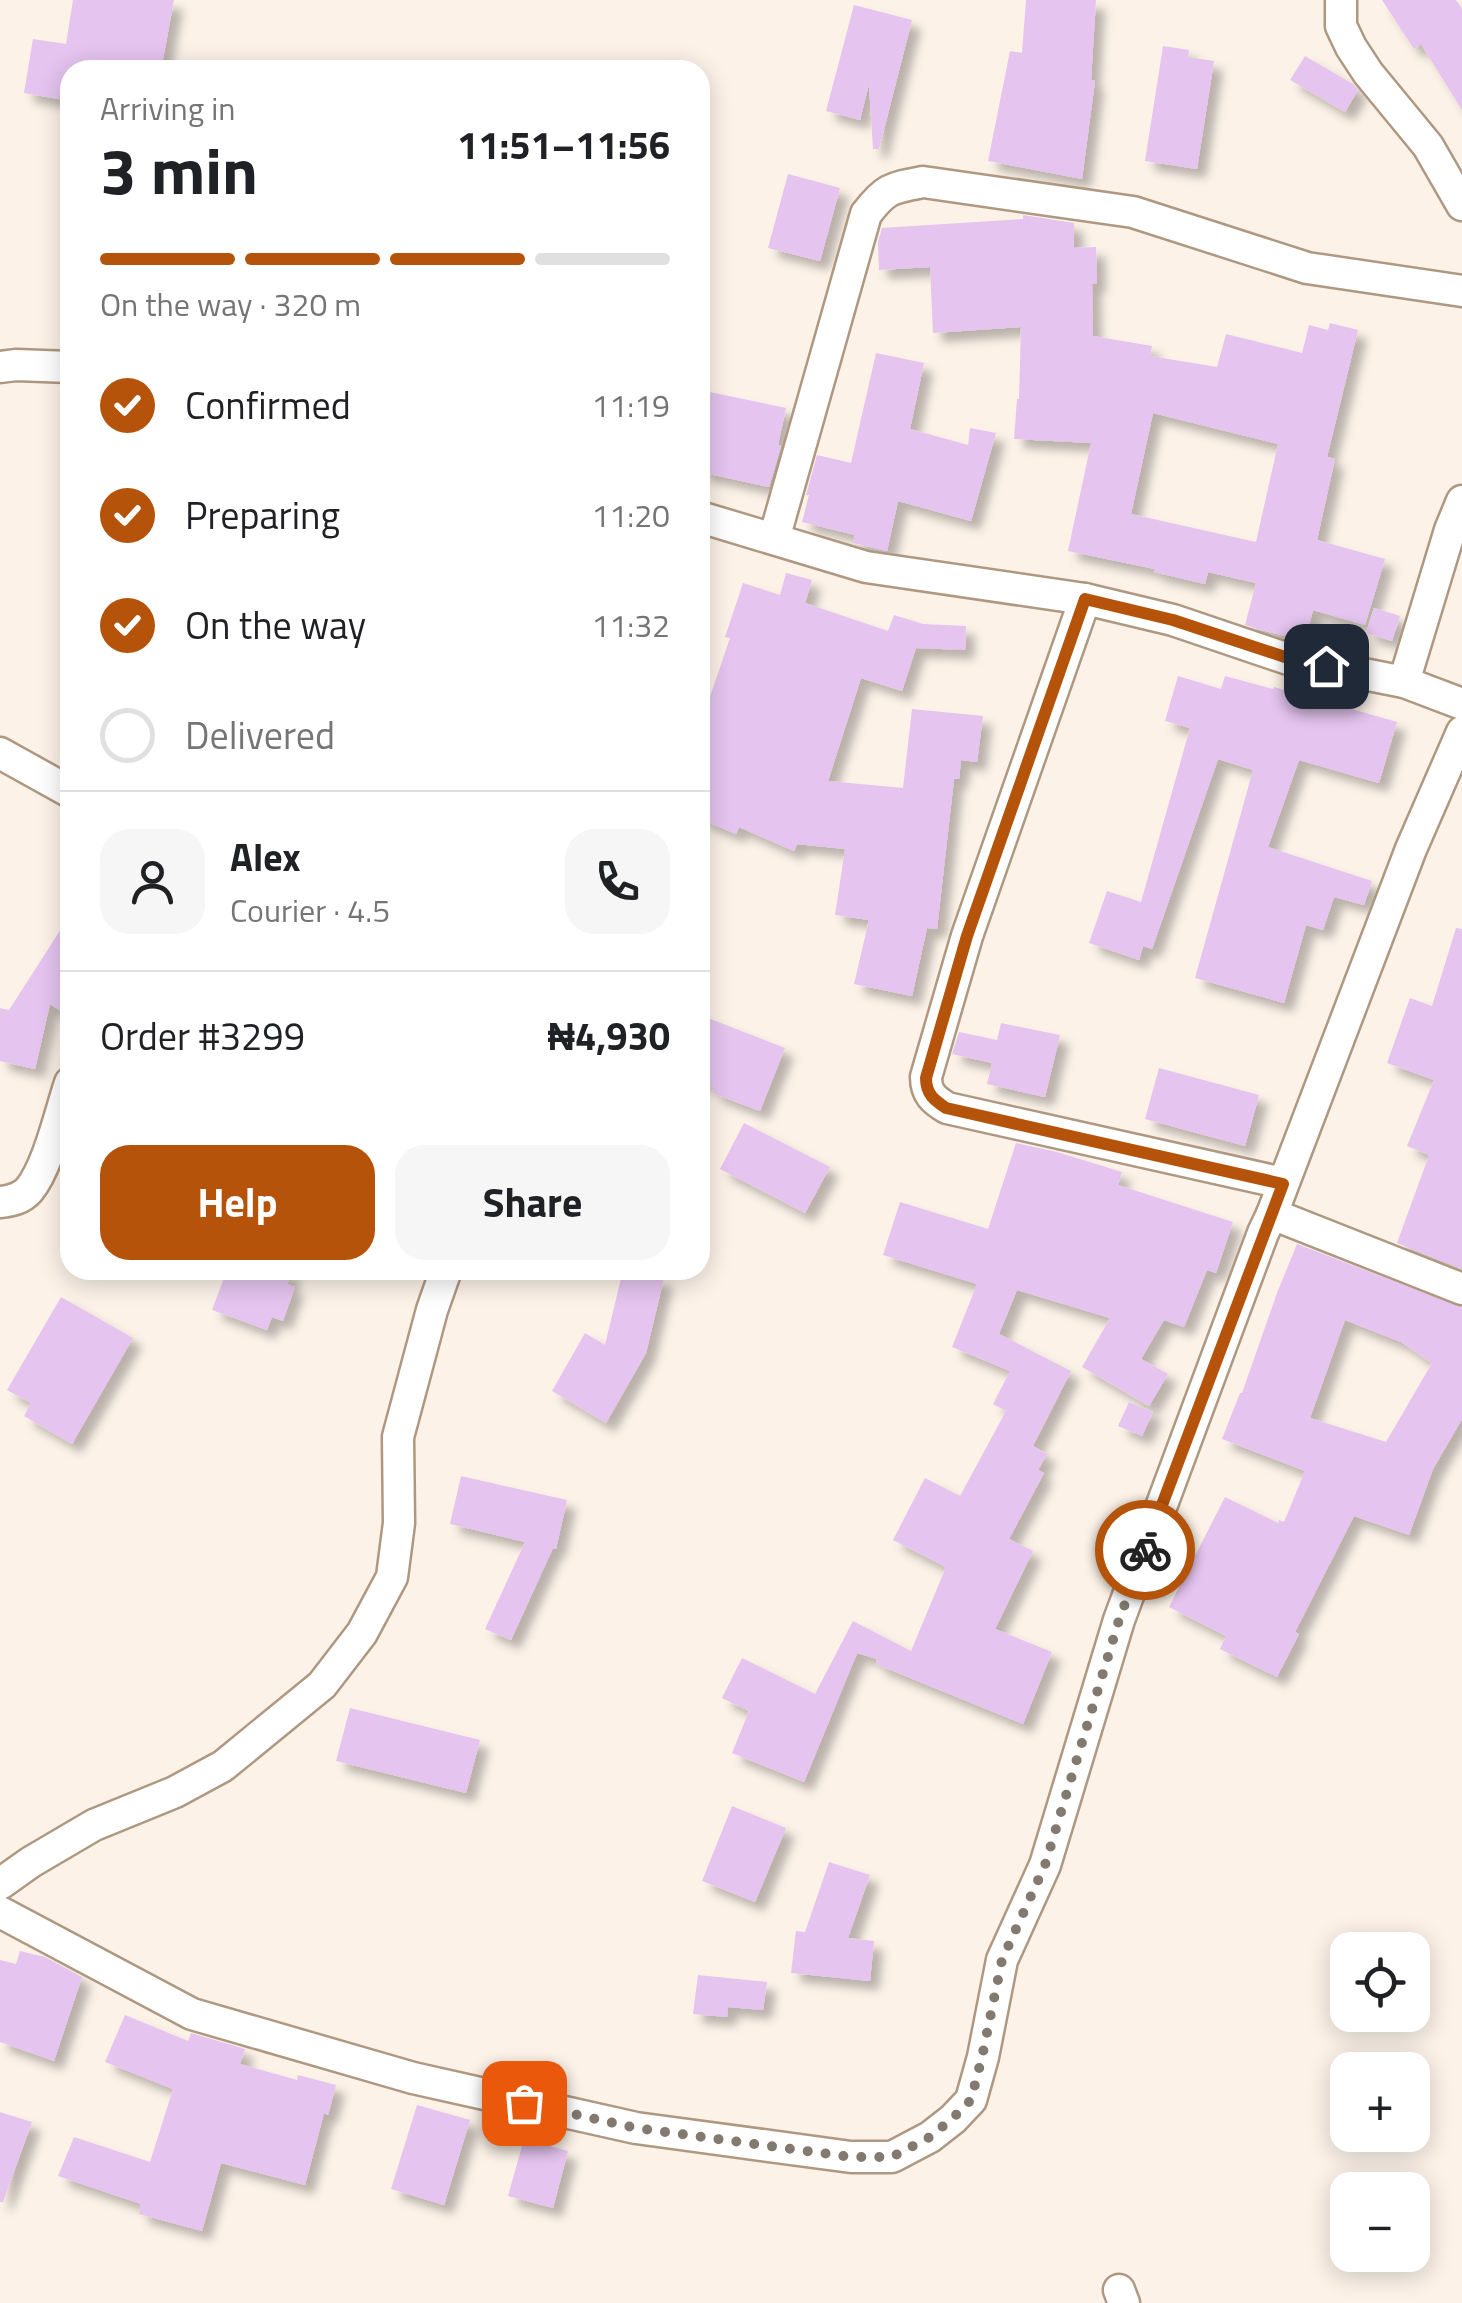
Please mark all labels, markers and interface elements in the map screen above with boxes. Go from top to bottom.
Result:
text: Arriving in [100,84,236,132]
text: 11:51–11:56 [457,116,670,174]
text: 3 min [100,120,258,219]
text: On the way · 320 m [100,280,361,328]
text: Confirmed [185,376,351,434]
icon: check [100,378,155,433]
text: 11:19 [591,381,670,429]
text: Preparing [185,486,340,544]
icon: check [100,488,155,543]
text: 11:20 [591,491,670,539]
text: On the way [185,596,366,654]
icon: check [100,598,155,653]
text: 11:32 [591,601,670,649]
pin [1284,624,1369,709]
icon: home [1299,639,1354,694]
text: Delivered [185,706,335,764]
text: Alex [230,828,301,886]
button: person [100,829,205,934]
button: phone [565,829,670,934]
text: Courier · 4.5 [230,886,390,934]
text: Order #3299 [100,1007,305,1065]
text: ₦4,930 [547,1007,670,1065]
button: Help [100,1145,375,1260]
button: Share [395,1145,670,1260]
courier [1095,1500,1195,1600]
icon: bike [1118,1523,1173,1578]
map controls [1330,1932,1430,2272]
button: locate [1330,1932,1430,2032]
button: + [1330,2052,1430,2152]
pin [482,2061,567,2146]
icon: bag [497,2076,552,2131]
button: − [1330,2172,1430,2272]

